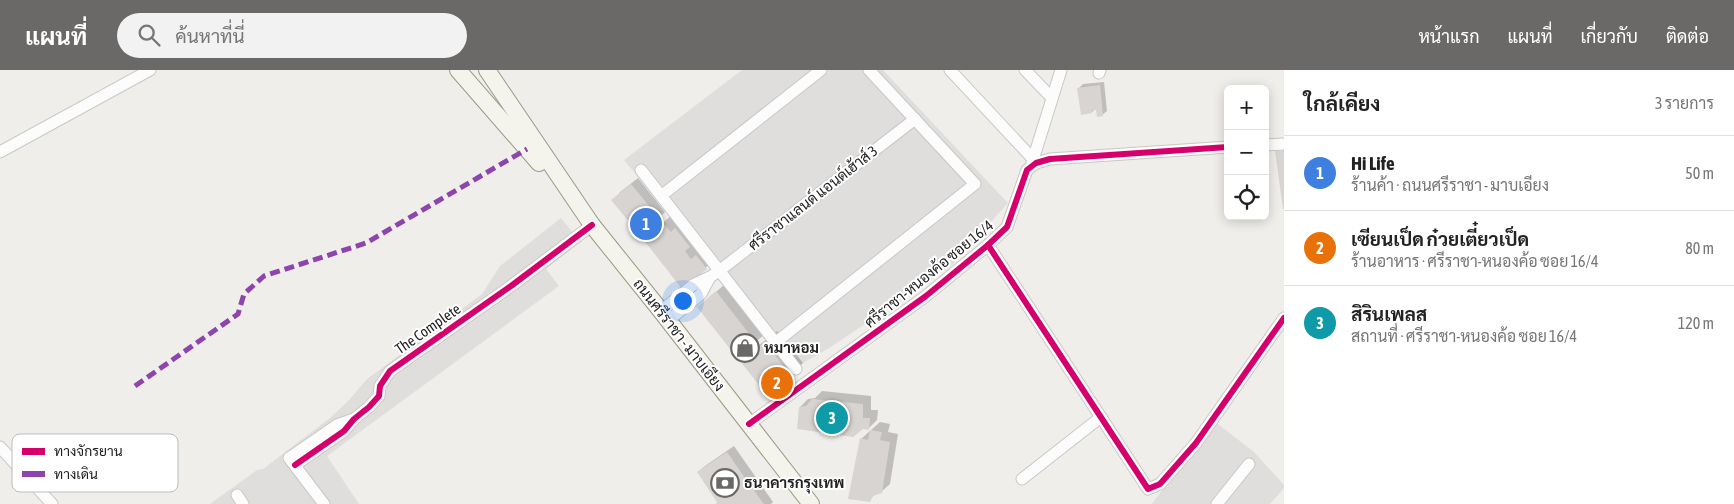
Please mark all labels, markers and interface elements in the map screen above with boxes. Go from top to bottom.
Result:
search box [117,13,467,58]
icon: search [135,21,163,49]
text: แผนที่ [25,23,87,50]
text: ค้นหาที่นี่ [175,25,245,47]
text: หน้าแรก [1418,26,1480,47]
text: แผนที่ [1508,26,1552,47]
text: เกี่ยวกับ [1580,26,1638,47]
text: ติดต่อ [1666,26,1709,47]
map controls [1224,85,1269,220]
button: + [1224,85,1269,130]
text: ใกล้เคียง [1304,91,1380,115]
text: 3 รายการ [1655,94,1714,112]
button: − [1224,130,1269,175]
street label: ศรีราชาแลนด์ แอนด์เฮ้าส์ 3 [744,141,881,253]
text: Hi Life [1351,152,1395,174]
text: 1 [1316,164,1324,182]
text: 50 m [1685,164,1714,182]
button: locate [1224,175,1269,220]
text: ร้านค้า · ถนนศรีราชา - มาบเอียง [1351,176,1549,194]
pin: 1 [630,205,662,243]
street label: ศรีราชา-หนองค้อ ซอย 16/4 [860,216,996,331]
text: เซียนเป็ด ก๋วยเตี๋ยวเป็ด [1351,228,1529,250]
text: 2 [1316,239,1324,257]
text: 80 m [1685,239,1714,257]
text: ร้านอาหาร · ศรีราชา-หนองค้อ ซอย 16/4 [1351,252,1599,270]
street label: ถนนศรีราชา - มาบเอียง [630,275,729,394]
your location [670,288,696,314]
street label: The Complete [392,300,464,357]
text: สิรินเพลส [1351,303,1427,325]
text: 3 [1316,314,1324,332]
text: 120 m [1678,314,1714,332]
text: สถานที่ · ศรีราชา-หนองค้อ ซอย 16/4 [1351,327,1577,345]
shop icon: หมาหอม [730,333,760,363]
place label: หมาหอม [764,339,819,356]
pin: 2 [761,364,793,402]
pin: 3 [816,399,848,437]
legend [12,434,178,492]
text: ทางจักรยาน [54,443,123,459]
text: ทางเดิน [54,466,98,482]
bank icon: ธนาคารกรุงเทพ [710,468,740,498]
place label: ธนาคารกรุงเทพ [744,474,844,494]

